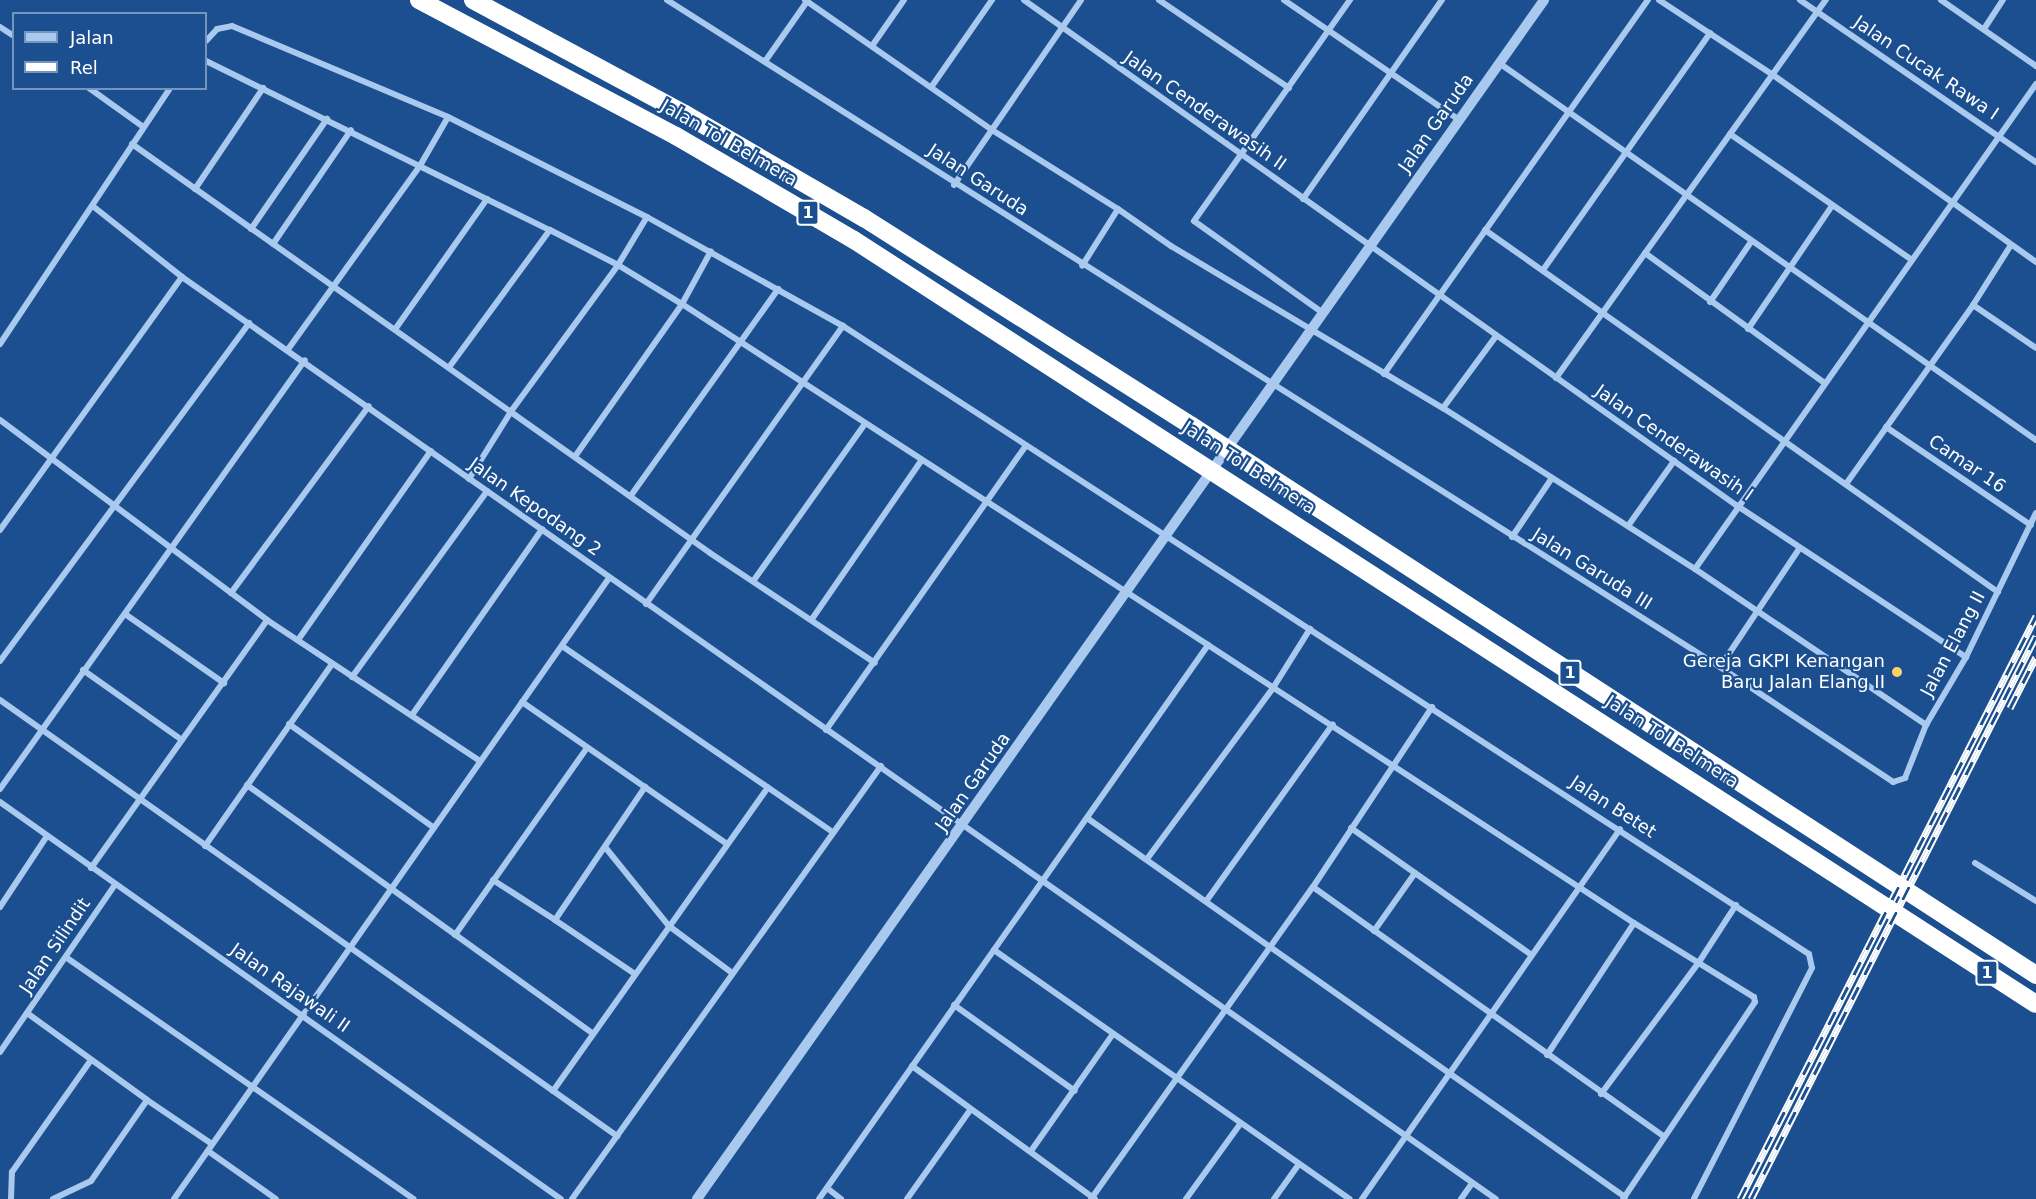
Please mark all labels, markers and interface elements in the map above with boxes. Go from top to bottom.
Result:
street label: Jalan Cucak Rawa I [1849,11,2003,125]
legend [12,12,207,90]
text: Jalan [70,27,114,48]
street label: Jalan Cenderawasih II [1120,47,1290,175]
text: Rel [70,57,98,78]
street label: Jalan Garuda [1394,69,1478,177]
street label: Jalan Tol Belmera [657,95,801,191]
street label: Jalan Garuda [924,139,1032,221]
road number: 1 [796,200,820,226]
street label: Jalan Cenderawasih I [1591,380,1757,506]
street label: Jalan Tol Belmera [1178,417,1320,519]
street label: Camar 16 [1924,430,2010,498]
street label: Jalan Kepodang 2 [465,453,605,561]
street label: Jalan Garuda III [1528,523,1656,615]
street label: Jalan Elang II [1916,588,1990,700]
place label: Gereja GKPI Kenangan Baru Jalan Elang II [1683,651,1885,694]
road number: 1 [1558,660,1582,686]
marker: Gereja GKPI Kenangan Baru Jalan Elang II [1890,665,1904,679]
street label: Jalan Tol Belmera [1601,691,1743,793]
street label: Jalan Garuda [931,728,1015,836]
street label: Jalan Betet [1566,771,1660,843]
street label: Jalan Silindit [15,894,95,998]
street label: Jalan Rajawali II [226,939,354,1037]
road number: 1 [1975,960,1999,986]

